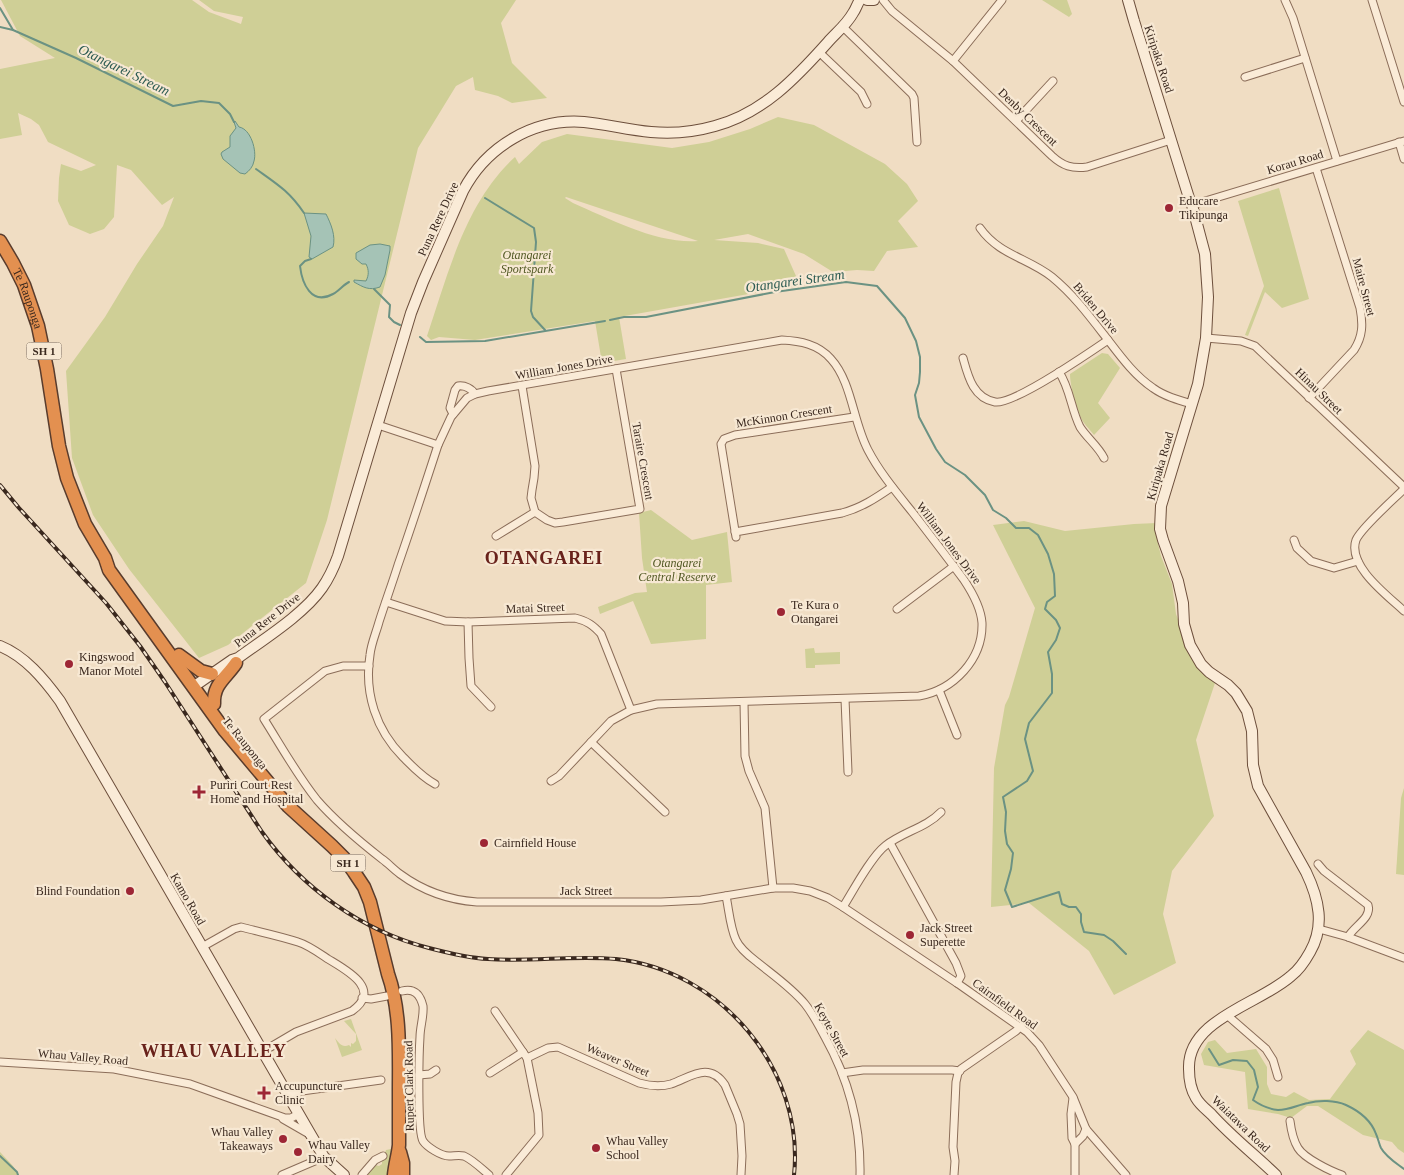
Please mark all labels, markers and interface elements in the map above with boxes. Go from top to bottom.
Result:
street label: Kiripaka Road [1141,23,1177,95]
water label: Otangarei Stream [76,41,172,99]
street label: Denby Crescent [995,85,1061,149]
street label: Korau Road [1265,147,1325,177]
street label: Puna Rere Drive [415,180,461,258]
place label: Educare Tikipunga [1179,194,1229,222]
marker: Educare Tikipunga [1163,202,1175,214]
park label: Otangarei Sportspark [501,248,554,276]
street label: Maire Street [1350,256,1379,318]
street label: Te Rauponga [10,266,46,331]
water label: Otangarei Stream [745,267,845,295]
street label: Briden Drive [1070,279,1122,337]
road number: SH 1 [27,342,62,360]
street label: William Jones Drive [514,352,614,382]
street label: Hinau Street [1292,365,1346,417]
street label: McKinnon Crescent [735,401,834,430]
street label: Taraire Crescent [629,421,657,502]
street label: Kiripaka Road [1144,430,1176,502]
street label: William Jones Drive [914,499,984,587]
district label: OTANGAREI [485,548,603,568]
park label: Otangarei Central Reserve [638,556,716,584]
street label: Puna Rere Drive [231,590,303,650]
place label: Te Kura o Otangarei [791,598,839,626]
street label: Matai Street [505,600,565,616]
marker: Te Kura o Otangarei [775,606,787,618]
place label: Kingswood Manor Motel [79,650,143,678]
marker: Kingswood Manor Motel [63,658,75,670]
street label: Te Rauponga [220,714,271,773]
place label: Puriri Court Rest Home and Hospital [210,778,304,806]
marker: Puriri Court Rest Home and Hospital [192,785,206,799]
place label: Cairnfield House [494,836,576,850]
marker: Cairnfield House [478,837,490,849]
road number: SH 1 [330,854,366,871]
street label: Kamo Road [168,871,208,927]
place label: Blind Foundation [36,884,120,898]
street label: Jack Street [560,884,613,898]
marker: Blind Foundation [124,885,136,897]
place label: Jack Street Superette [920,921,973,949]
marker: Jack Street Superette [904,929,916,941]
street label: Cairnfield Road [970,976,1040,1032]
street label: Keyte Street [811,1001,853,1060]
street label: Weaver Street [584,1040,652,1080]
district label: WHAU VALLEY [141,1041,287,1061]
street label: Rupert Clark Road [401,1041,417,1131]
street label: Whau Valley Road [37,1046,129,1068]
place label: Accupuncture Clinic [275,1079,342,1107]
marker: Accupuncture Clinic [257,1086,271,1100]
street label: Waiatawa Road [1209,1093,1273,1155]
place label: Whau Valley Takeaways [211,1125,273,1153]
marker: Whau Valley Takeaways [277,1133,289,1145]
place label: Whau Valley School [606,1134,668,1162]
place label: Whau Valley Dairy [308,1138,370,1166]
marker: Whau Valley School [590,1142,602,1154]
marker: Whau Valley Dairy [292,1146,304,1158]

